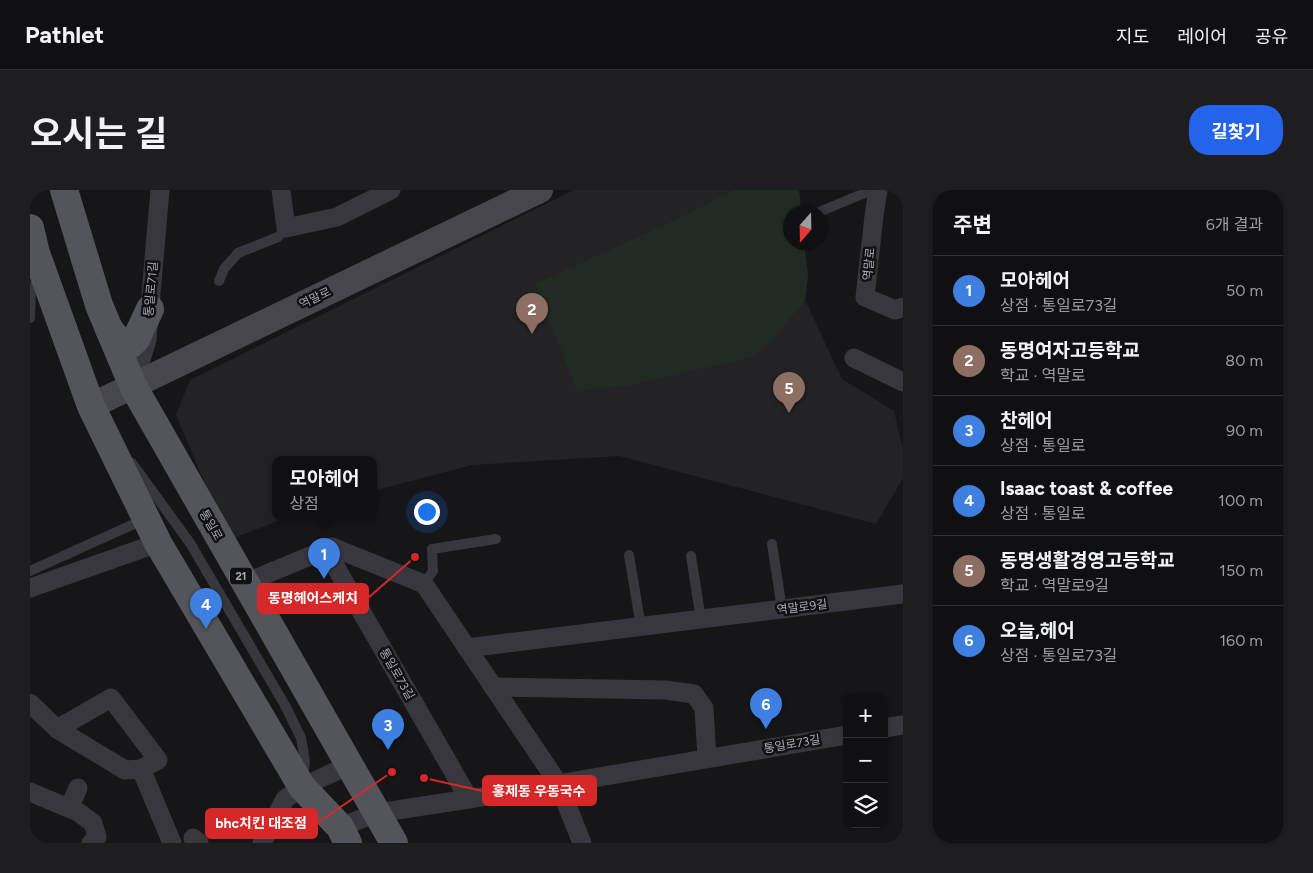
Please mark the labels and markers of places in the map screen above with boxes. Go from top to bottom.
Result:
pin: 2 [516,293,548,334]
pin: 5 [773,372,805,413]
pin: 1 [308,538,340,579]
callout: 동명헤어스케치 [258,584,368,613]
pin: 4 [190,588,222,629]
pin: 6 [750,688,782,729]
pin: 3 [372,709,404,750]
callout: 홍제동 우동국수 [483,776,596,805]
callout: bhc치킨 대조점 [206,809,317,838]

